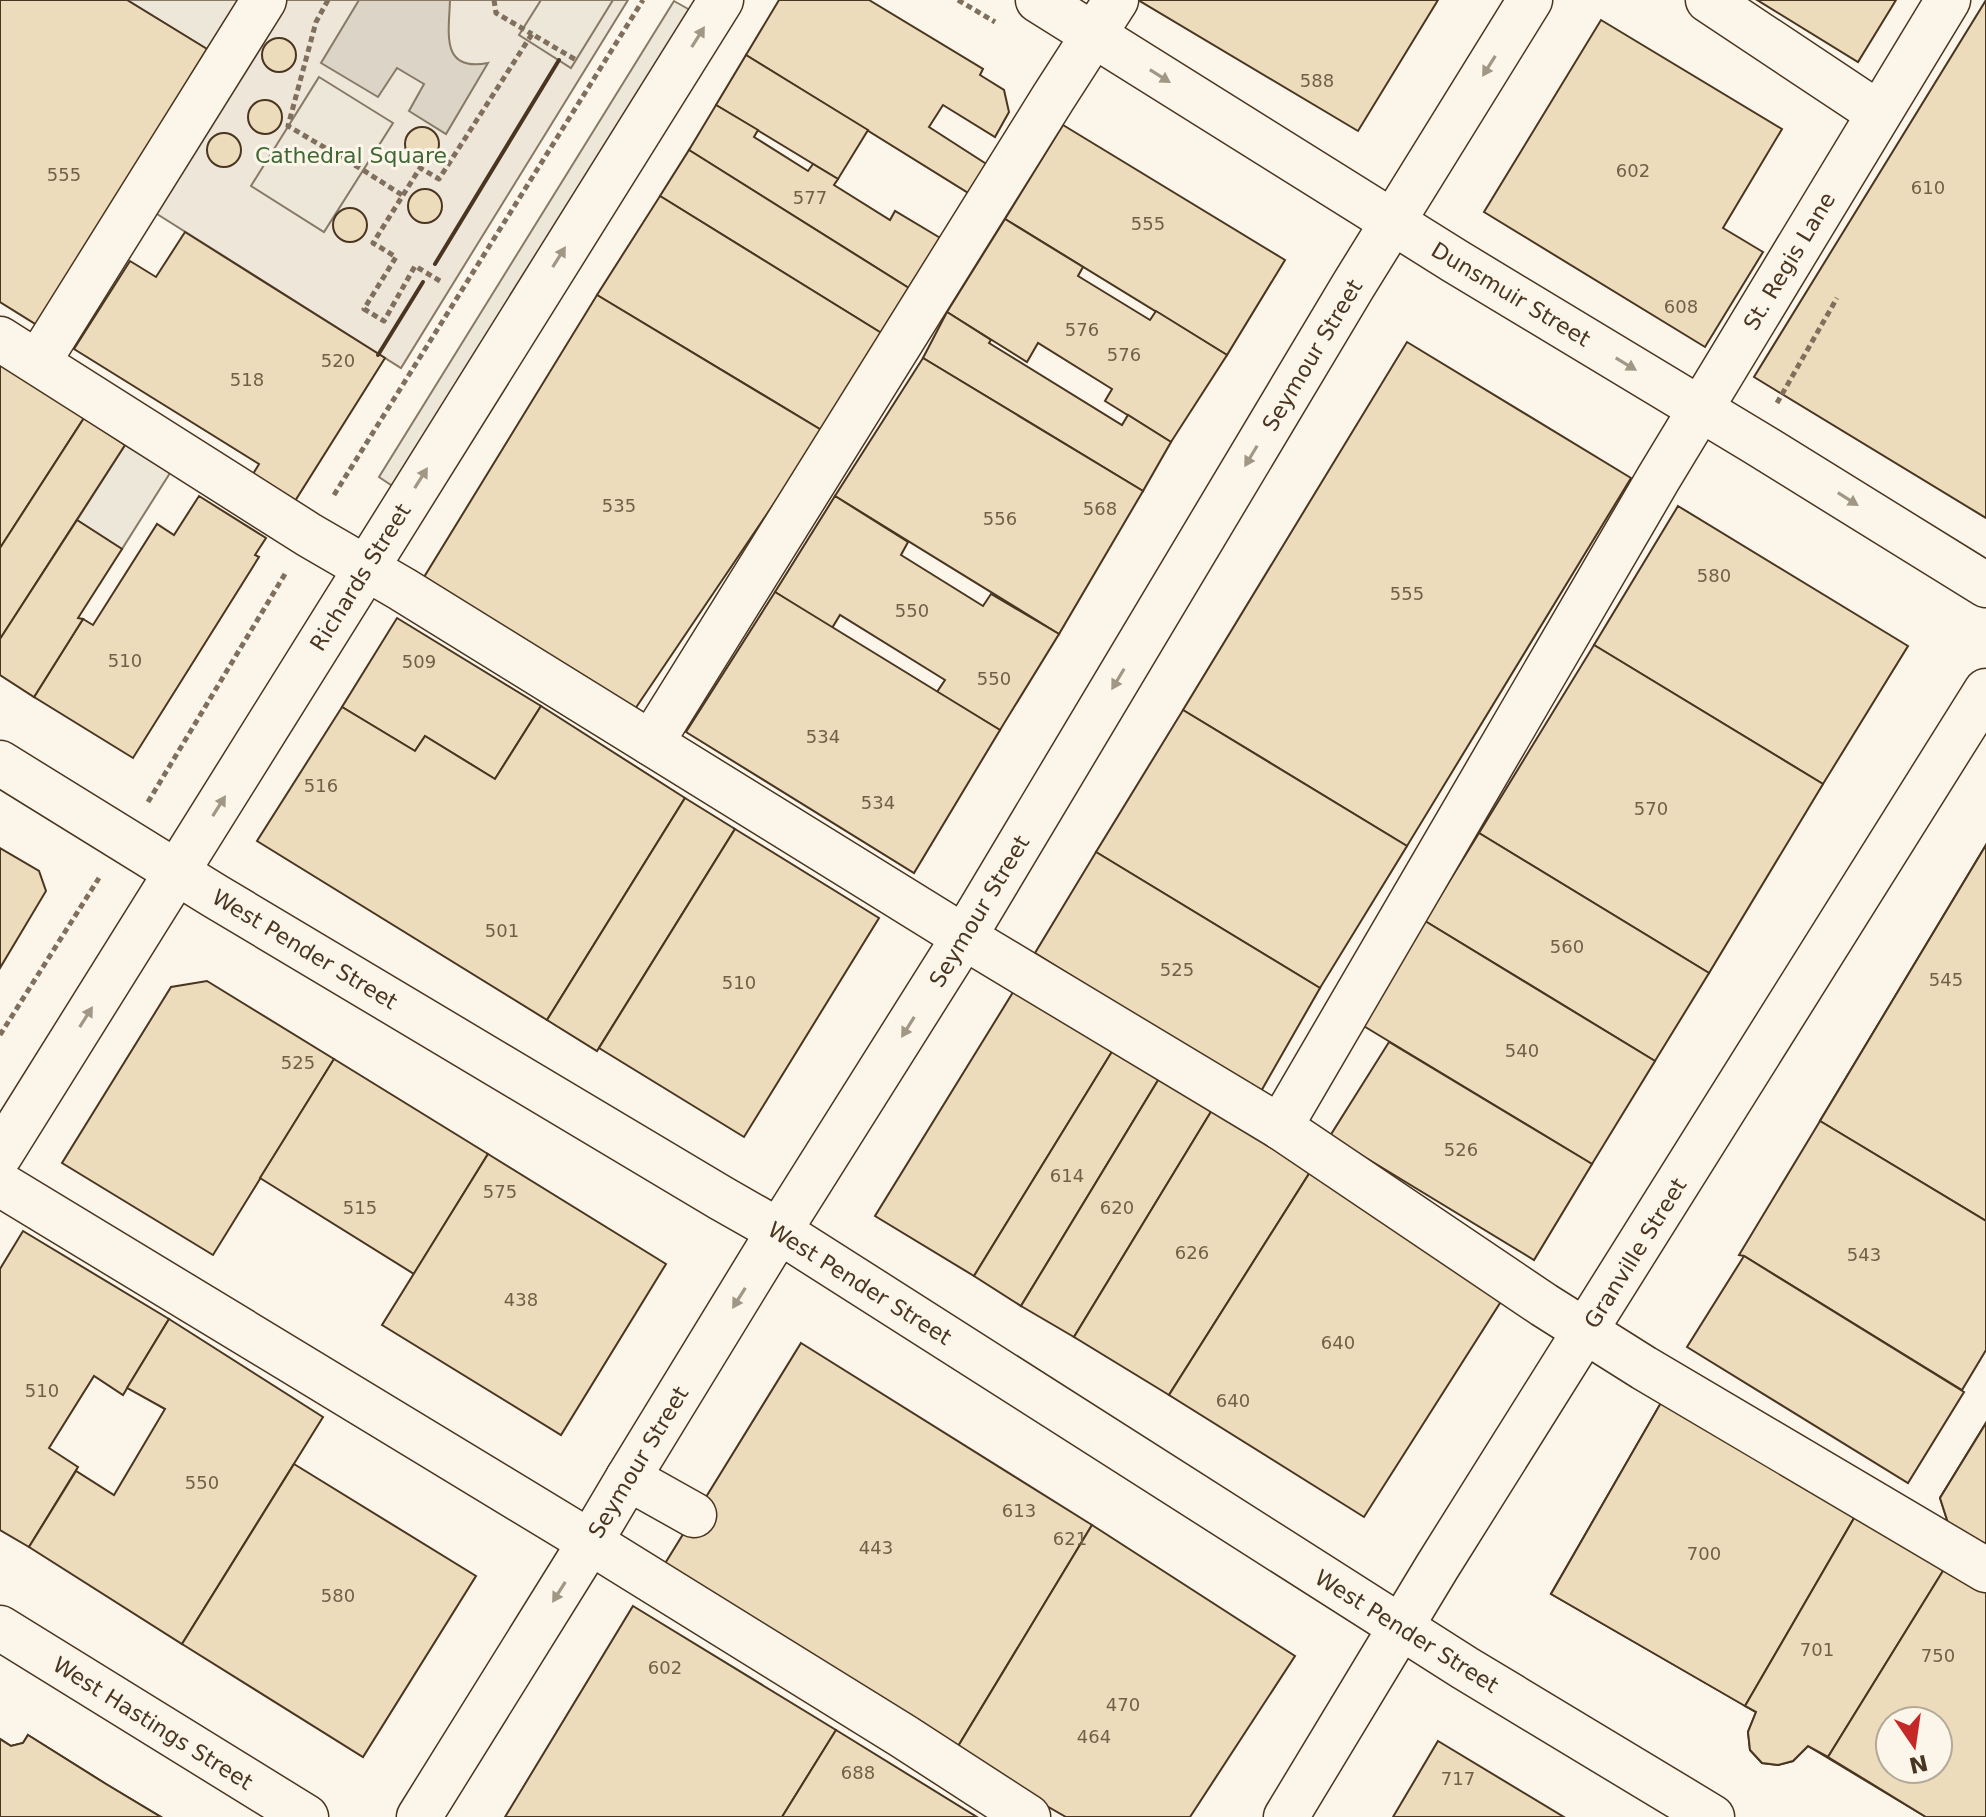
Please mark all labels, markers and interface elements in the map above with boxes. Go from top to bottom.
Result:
one-way arrow [690,27,705,48]
one-way arrow [1482,55,1496,77]
one-way arrow [1149,69,1171,83]
house number: 588 [1300,70,1334,91]
park label: Cathedral Square [255,143,447,168]
house number: 602 [1616,160,1650,181]
house number: 555 [47,164,81,185]
house number: 610 [1911,177,1945,198]
house number: 577 [793,187,827,208]
street label: St. Regis Lane [1738,188,1840,335]
house number: 555 [1131,213,1165,234]
street label: Dunsmuir Street [1427,237,1595,352]
one-way arrow [552,247,567,268]
street label: Seymour Street [1257,275,1368,436]
house number: 608 [1664,296,1698,317]
house number: 576 [1065,319,1099,340]
house number: 576 [1107,344,1141,365]
house number: 520 [321,350,355,371]
one-way arrow [1615,357,1637,371]
house number: 518 [230,369,264,390]
one-way arrow [1244,445,1258,467]
one-way arrow [414,467,428,489]
one-way arrow [1837,492,1859,506]
house number: 535 [602,495,636,516]
house number: 568 [1083,498,1117,519]
street label: Richards Street [305,499,416,655]
house number: 556 [983,508,1017,529]
house number: 580 [1697,565,1731,586]
house number: 555 [1390,583,1424,604]
house number: 550 [895,600,929,621]
house number: 510 [108,650,142,671]
house number: 509 [402,651,436,672]
house number: 550 [977,668,1011,689]
one-way arrow [1111,668,1125,690]
house number: 534 [806,726,840,747]
house number: 516 [304,775,338,796]
house number: 534 [861,792,895,813]
one-way arrow [212,795,226,817]
house number: 570 [1634,798,1668,819]
street label: Seymour Street [924,831,1035,992]
street label: West Pender Street [208,884,402,1015]
house number: 501 [485,920,519,941]
house number: 560 [1550,936,1584,957]
house number: 525 [1160,959,1194,980]
house number: 545 [1929,969,1963,990]
house number: 510 [722,972,756,993]
one-way arrow [78,1006,92,1028]
one-way arrow [900,1016,915,1037]
house number: 540 [1505,1040,1539,1061]
house number: 525 [281,1052,315,1073]
house number: 526 [1444,1139,1478,1160]
house number: 614 [1050,1165,1084,1186]
street label: Granville Street [1579,1173,1692,1333]
house number: 575 [483,1181,517,1202]
house number: 515 [343,1197,377,1218]
house number: 620 [1100,1197,1134,1218]
street label: West Pender Street [763,1217,956,1350]
house number: 626 [1175,1242,1209,1263]
house number: 543 [1847,1244,1881,1265]
one-way arrow [732,1287,746,1309]
house number: 438 [504,1289,538,1310]
house number: 640 [1321,1332,1355,1353]
house number: 510 [25,1380,59,1401]
street label: Seymour Street [583,1382,694,1543]
house number: 640 [1216,1390,1250,1411]
house number: 550 [185,1472,219,1493]
house number: 613 [1002,1500,1036,1521]
house number: 621 [1053,1528,1087,1549]
house number: 443 [859,1537,893,1558]
house number: 700 [1687,1543,1721,1564]
street label: West Pender Street [1310,1565,1503,1698]
one-way arrow [552,1581,567,1602]
house number: 580 [321,1585,355,1606]
house number: 701 [1800,1639,1834,1660]
house number: 750 [1921,1645,1955,1666]
street label: West Hastings Street [48,1652,257,1795]
house number: 602 [648,1657,682,1678]
house number: 470 [1106,1694,1140,1715]
north arrow [1874,1705,1954,1785]
house number: 464 [1077,1726,1111,1747]
text: N [1907,1750,1930,1778]
house number: 688 [841,1762,875,1783]
house number: 717 [1441,1768,1475,1789]

